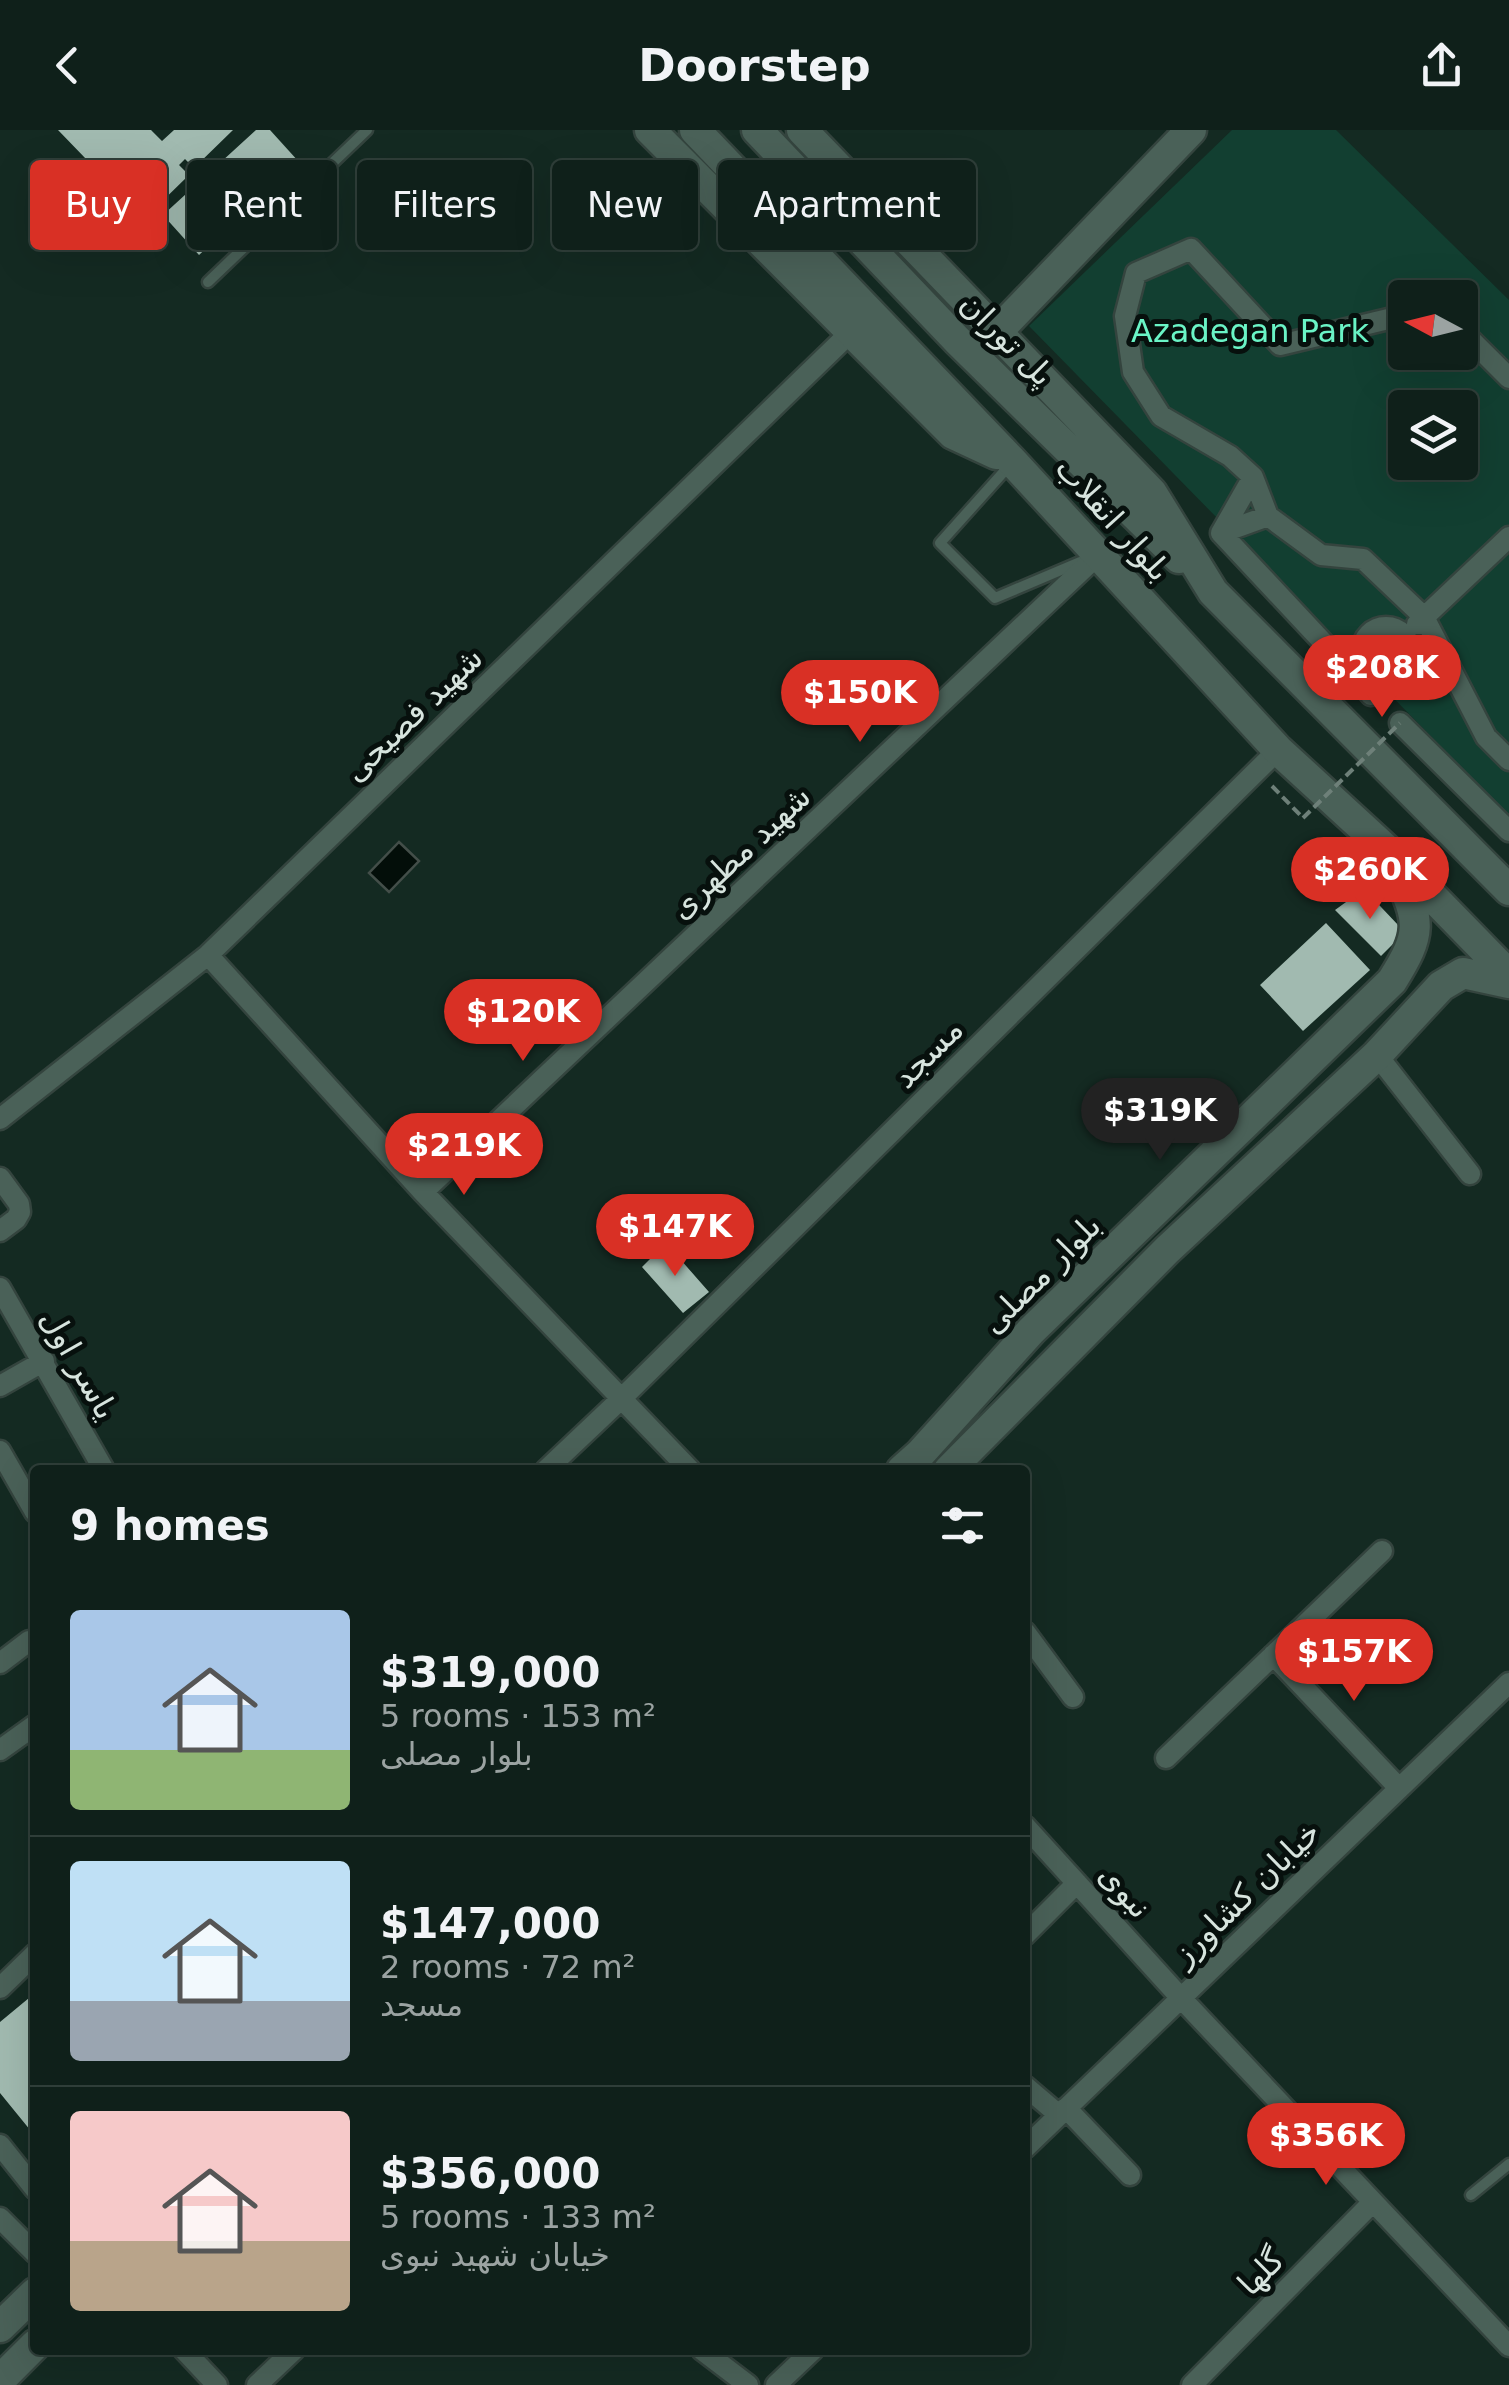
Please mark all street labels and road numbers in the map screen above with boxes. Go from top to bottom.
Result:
street label: پل توران [952,284,1062,394]
street label: بلوار انقلاب [1047,449,1179,589]
street label: شهید فصیحی [336,638,490,790]
street label: شهید مطهری [662,777,818,927]
street label: مسجد [885,1010,971,1096]
street label: بلوار مصلی [974,1207,1108,1341]
street label: یاسر اول [32,1302,126,1426]
street label: خیابان کشاورز [1163,1813,1328,1975]
street label: نبوی [1091,1856,1159,1926]
street label: گلها [1230,2240,1293,2303]

